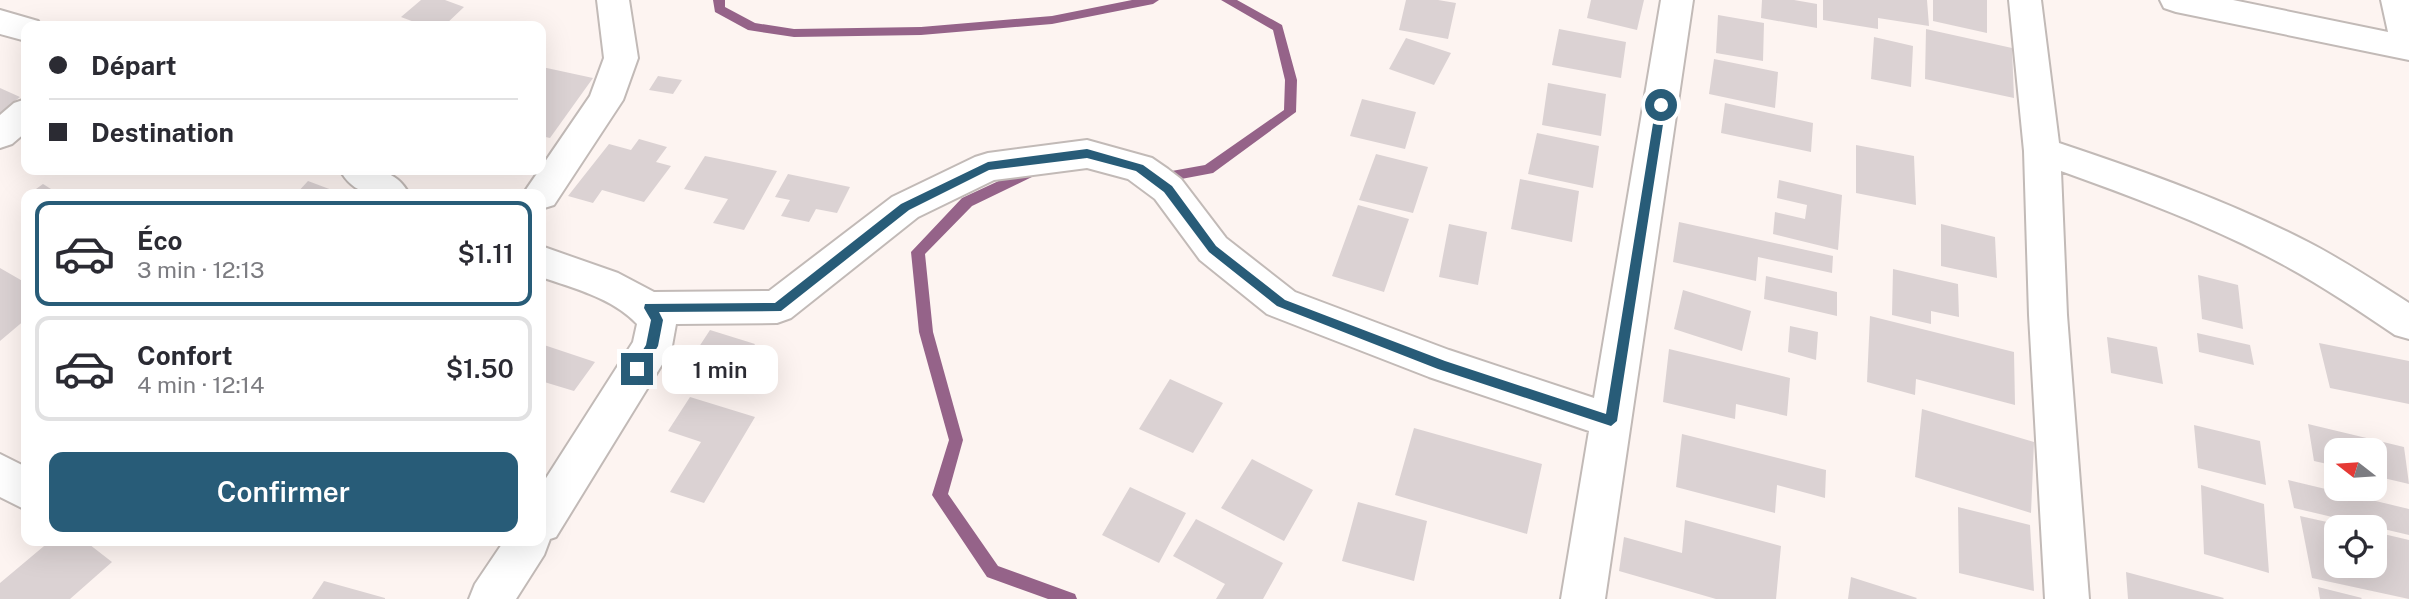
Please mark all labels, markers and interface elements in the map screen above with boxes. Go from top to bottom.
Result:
text: Départ [91,50,177,81]
route start [1645,89,1677,121]
text: Destination [91,117,234,148]
icon: car [53,222,116,285]
text: Éco [137,225,183,256]
text: $1.11 [457,238,514,269]
text: 3 min · 12:13 [137,256,265,283]
icon: car [53,337,116,400]
text: Confort [137,340,233,371]
callout: 1 min [662,344,777,394]
text: $1.50 [446,353,514,384]
route end [621,353,653,385]
text: 1 min [693,356,747,383]
text: 4 min · 12:14 [137,371,264,398]
north arrow [2324,438,2387,500]
map controls [2324,438,2387,578]
button: Confirmer [49,452,518,532]
button: locate [2324,515,2387,578]

